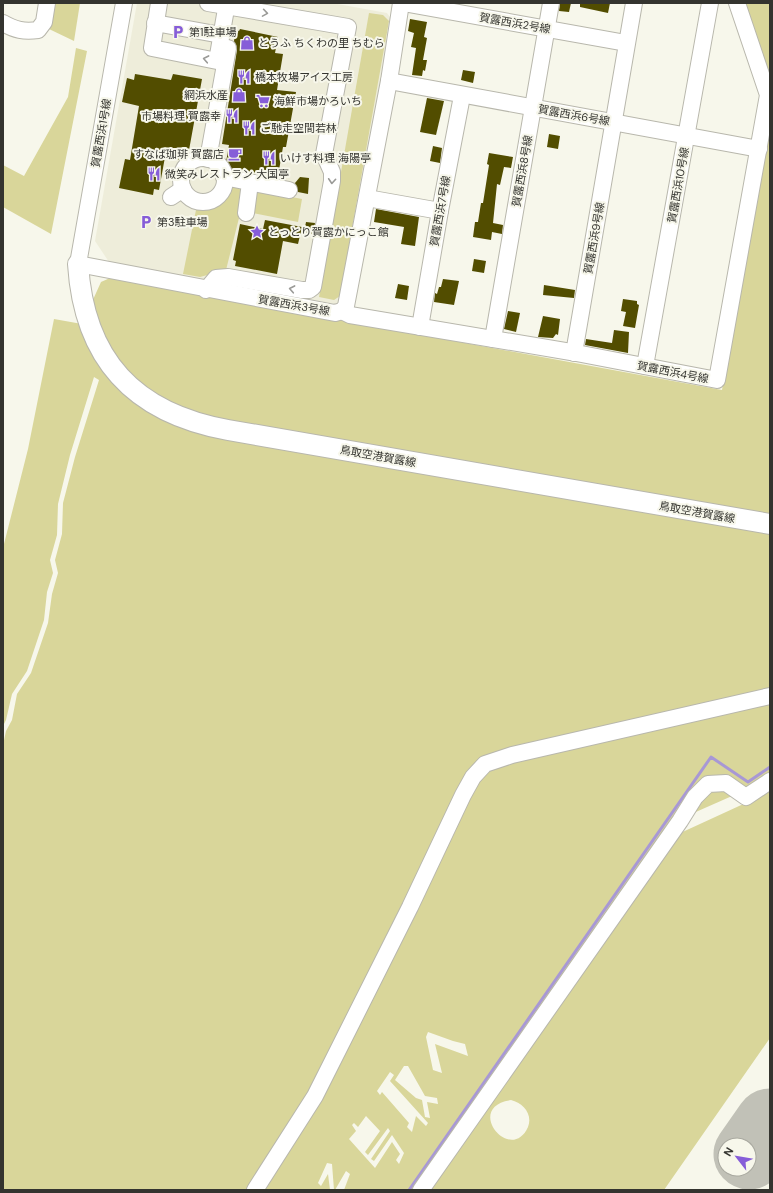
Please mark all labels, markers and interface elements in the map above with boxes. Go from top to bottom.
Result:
one-way arrow [262,8,268,17]
street label: 賀露西浜2号線 [478,10,552,36]
parking icon: 第1駐車場 [170,24,186,40]
place label: 第1駐車場 [189,25,236,39]
shop icon: とうふ ちくわの里 ちむら [239,35,255,51]
place label: とうふ ちくわの里 ちむら [258,36,385,50]
one-way arrow [203,55,209,64]
restaurant icon: 橋本牧場アイス工房 [236,69,252,85]
place label: 橋本牧場アイス工房 [255,70,353,84]
shop icon: 網浜水産 [231,87,247,103]
place label: 網浜水産 [184,88,228,102]
supermarket icon: 海鮮市場かろいち [255,93,271,109]
place label: 海鮮市場かろいち [274,94,362,108]
street label: 賀露西浜1号線 [88,98,114,168]
street label: 賀露西浜6号線 [537,102,611,128]
restaurant icon: 市場料理 賀露幸 [224,108,240,124]
place label: 市場料理 賀露幸 [141,109,221,123]
restaurant icon: ご馳走空間若林 [241,120,257,136]
place label: ご馳走空間若林 [260,121,337,135]
street label: 賀露西浜8号線 [509,134,535,208]
cafe icon: すなば珈琲 賀露店 [227,146,243,162]
street label: 賀露西浜10号線 [664,146,692,224]
place label: すなば珈琲 賀露店 [133,147,224,161]
restaurant icon: いけす料理 海陽亭 [261,150,277,166]
place label: いけす料理 海陽亭 [280,151,371,165]
restaurant icon: 微笑みレストラン 大国亭 [146,166,162,182]
place label: 微笑みレストラン 大国亭 [164,167,289,181]
street label: 賀露西浜7号線 [427,174,453,248]
one-way arrow [327,177,336,184]
street label: 賀露西浜9号線 [581,201,607,275]
parking icon: 第3駐車場 [138,214,154,230]
place label: 第3駐車場 [157,215,208,229]
place icon: とっとり賀露かにっこ館 [249,224,265,240]
place label: とっとり賀露かにっこ館 [268,225,389,239]
one-way arrow [289,285,296,293]
street label: 賀露西浜3号線 [257,292,331,318]
street label: 賀露西浜4号線 [636,358,710,386]
street label: 鳥取空港賀露線 [339,442,417,470]
street label: 鳥取空港賀露線 [658,498,736,526]
north arrow [717,1137,757,1177]
text: N [720,1145,736,1159]

